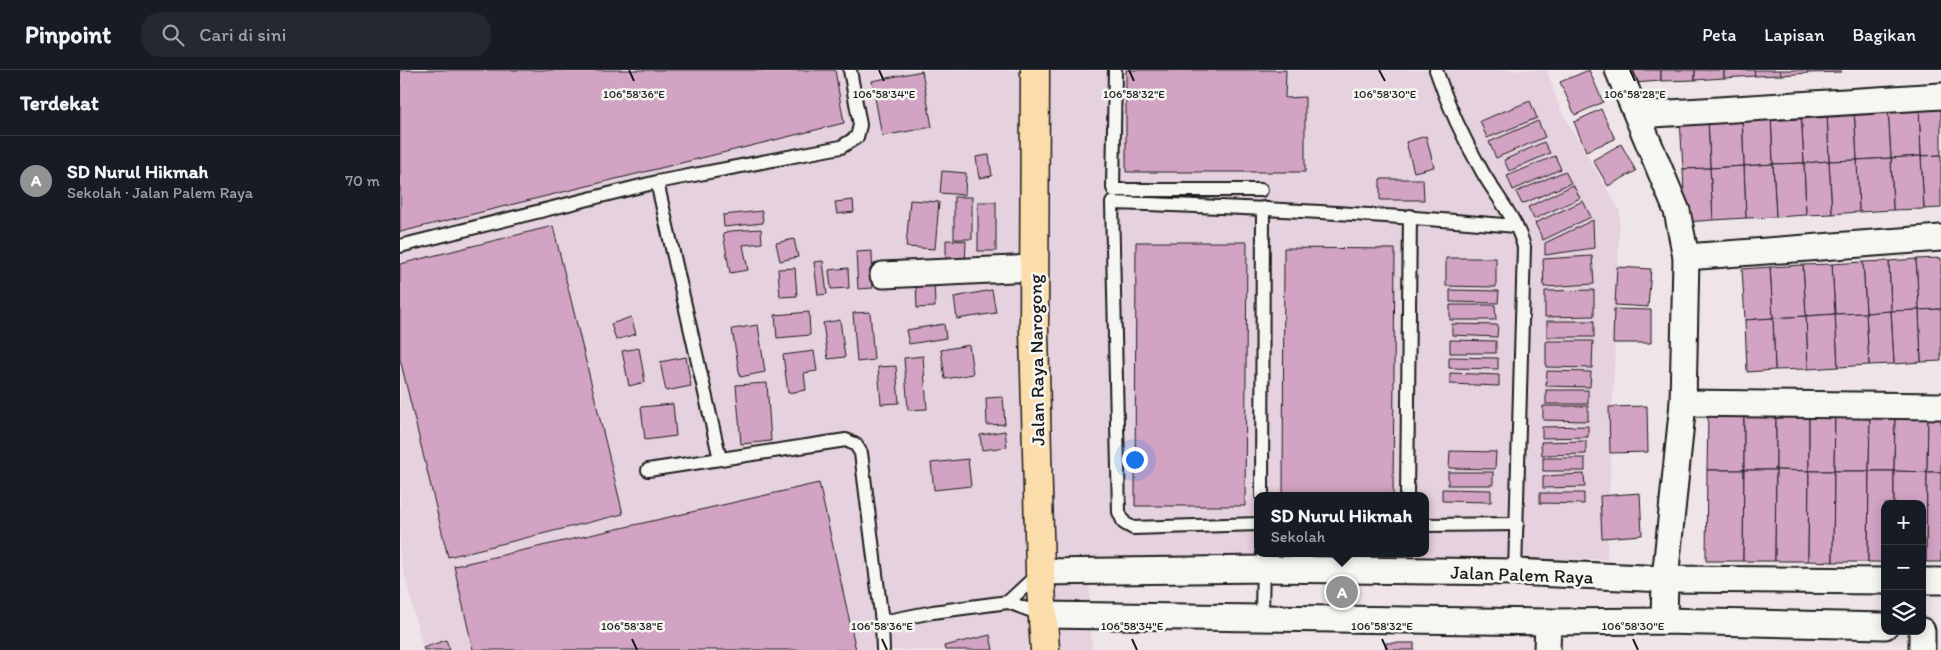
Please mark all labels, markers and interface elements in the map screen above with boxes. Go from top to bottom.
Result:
search box [141,12,491,57]
text: Pinpoint [25,20,111,49]
icon: search [159,21,187,49]
text: Cari di sini [199,23,286,46]
text: Peta [1702,24,1736,46]
text: Lapisan [1764,24,1824,46]
text: Bagikan [1852,24,1916,46]
text: 106°58'36"E [603,87,665,101]
text: 106°58'34"E [853,87,916,101]
text: 106°58'32"E [1103,87,1165,101]
text: 106°58'30"E [1354,87,1417,101]
text: 106°58'28"E [1604,87,1666,101]
text: Terdekat [20,90,99,115]
text: SD Nurul Hikmah [67,160,208,183]
text: A [31,171,41,190]
text: 70 m [345,171,380,190]
text: Sekolah · Jalan Palem Raya [67,183,253,202]
street label: Jalan Raya Narogong [1023,274,1049,446]
your location [1122,447,1148,473]
popup [1254,492,1429,557]
map controls [1881,500,1926,635]
button: + [1881,500,1926,545]
text: SD Nurul Hikmah [1271,504,1412,527]
text: Sekolah [1271,527,1325,546]
button: − [1881,545,1926,590]
street label: Jalan Palem Raya [1450,561,1594,588]
pin: A [1326,573,1358,611]
button: layers [1881,590,1926,635]
text: 106°58'38"E [601,619,663,633]
text: 106°58'36"E [851,619,913,633]
text: 106°58'34"E [1101,619,1164,633]
text: 106°58'32"E [1351,619,1413,633]
text: 106°58'30"E [1602,619,1665,633]

